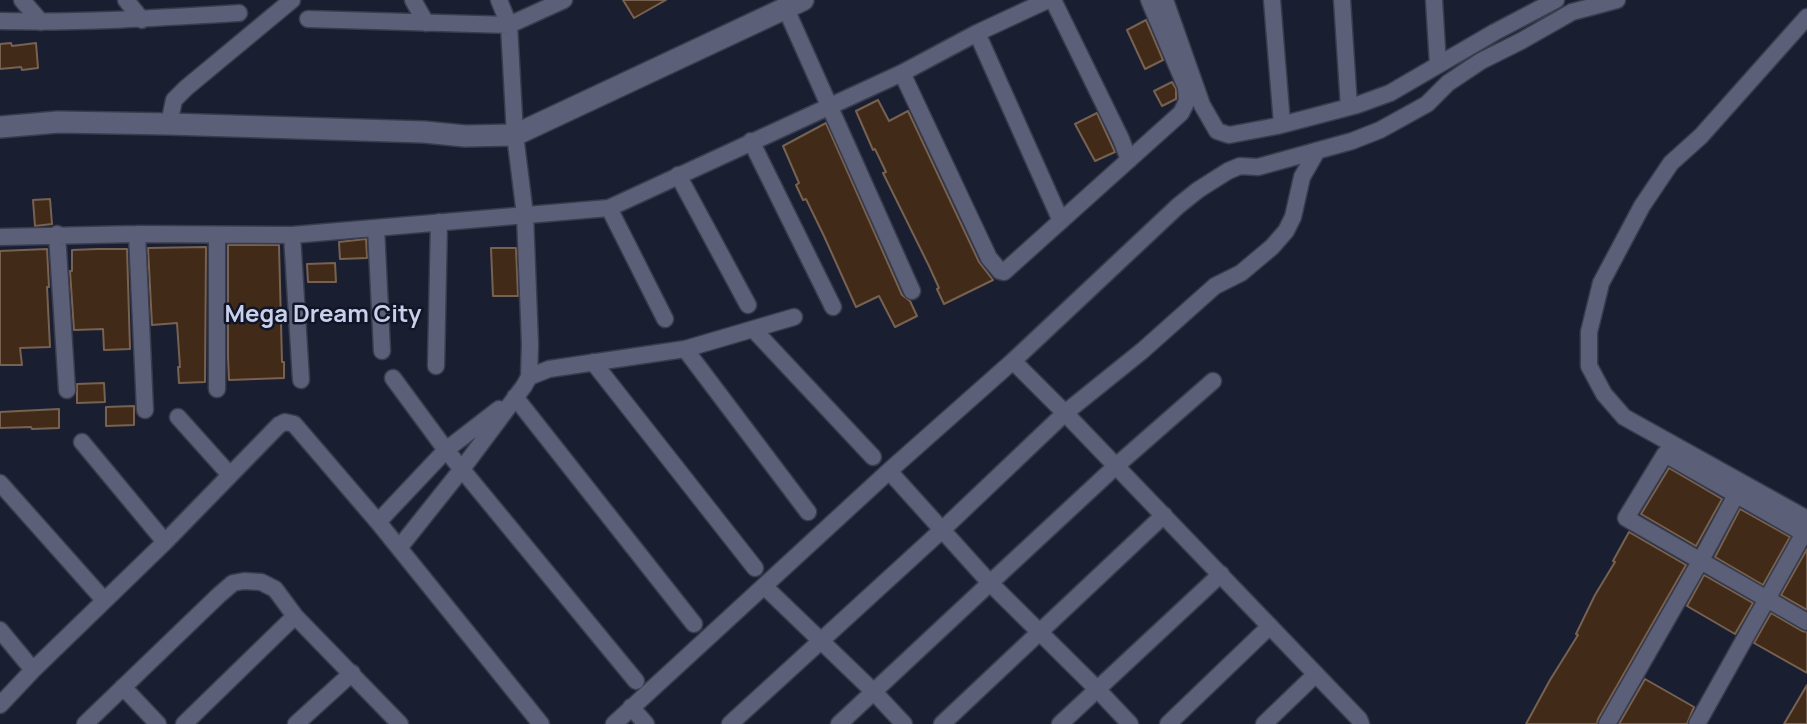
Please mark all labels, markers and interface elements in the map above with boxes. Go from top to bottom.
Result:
district label: Mega Dream City [225,301,421,329]

